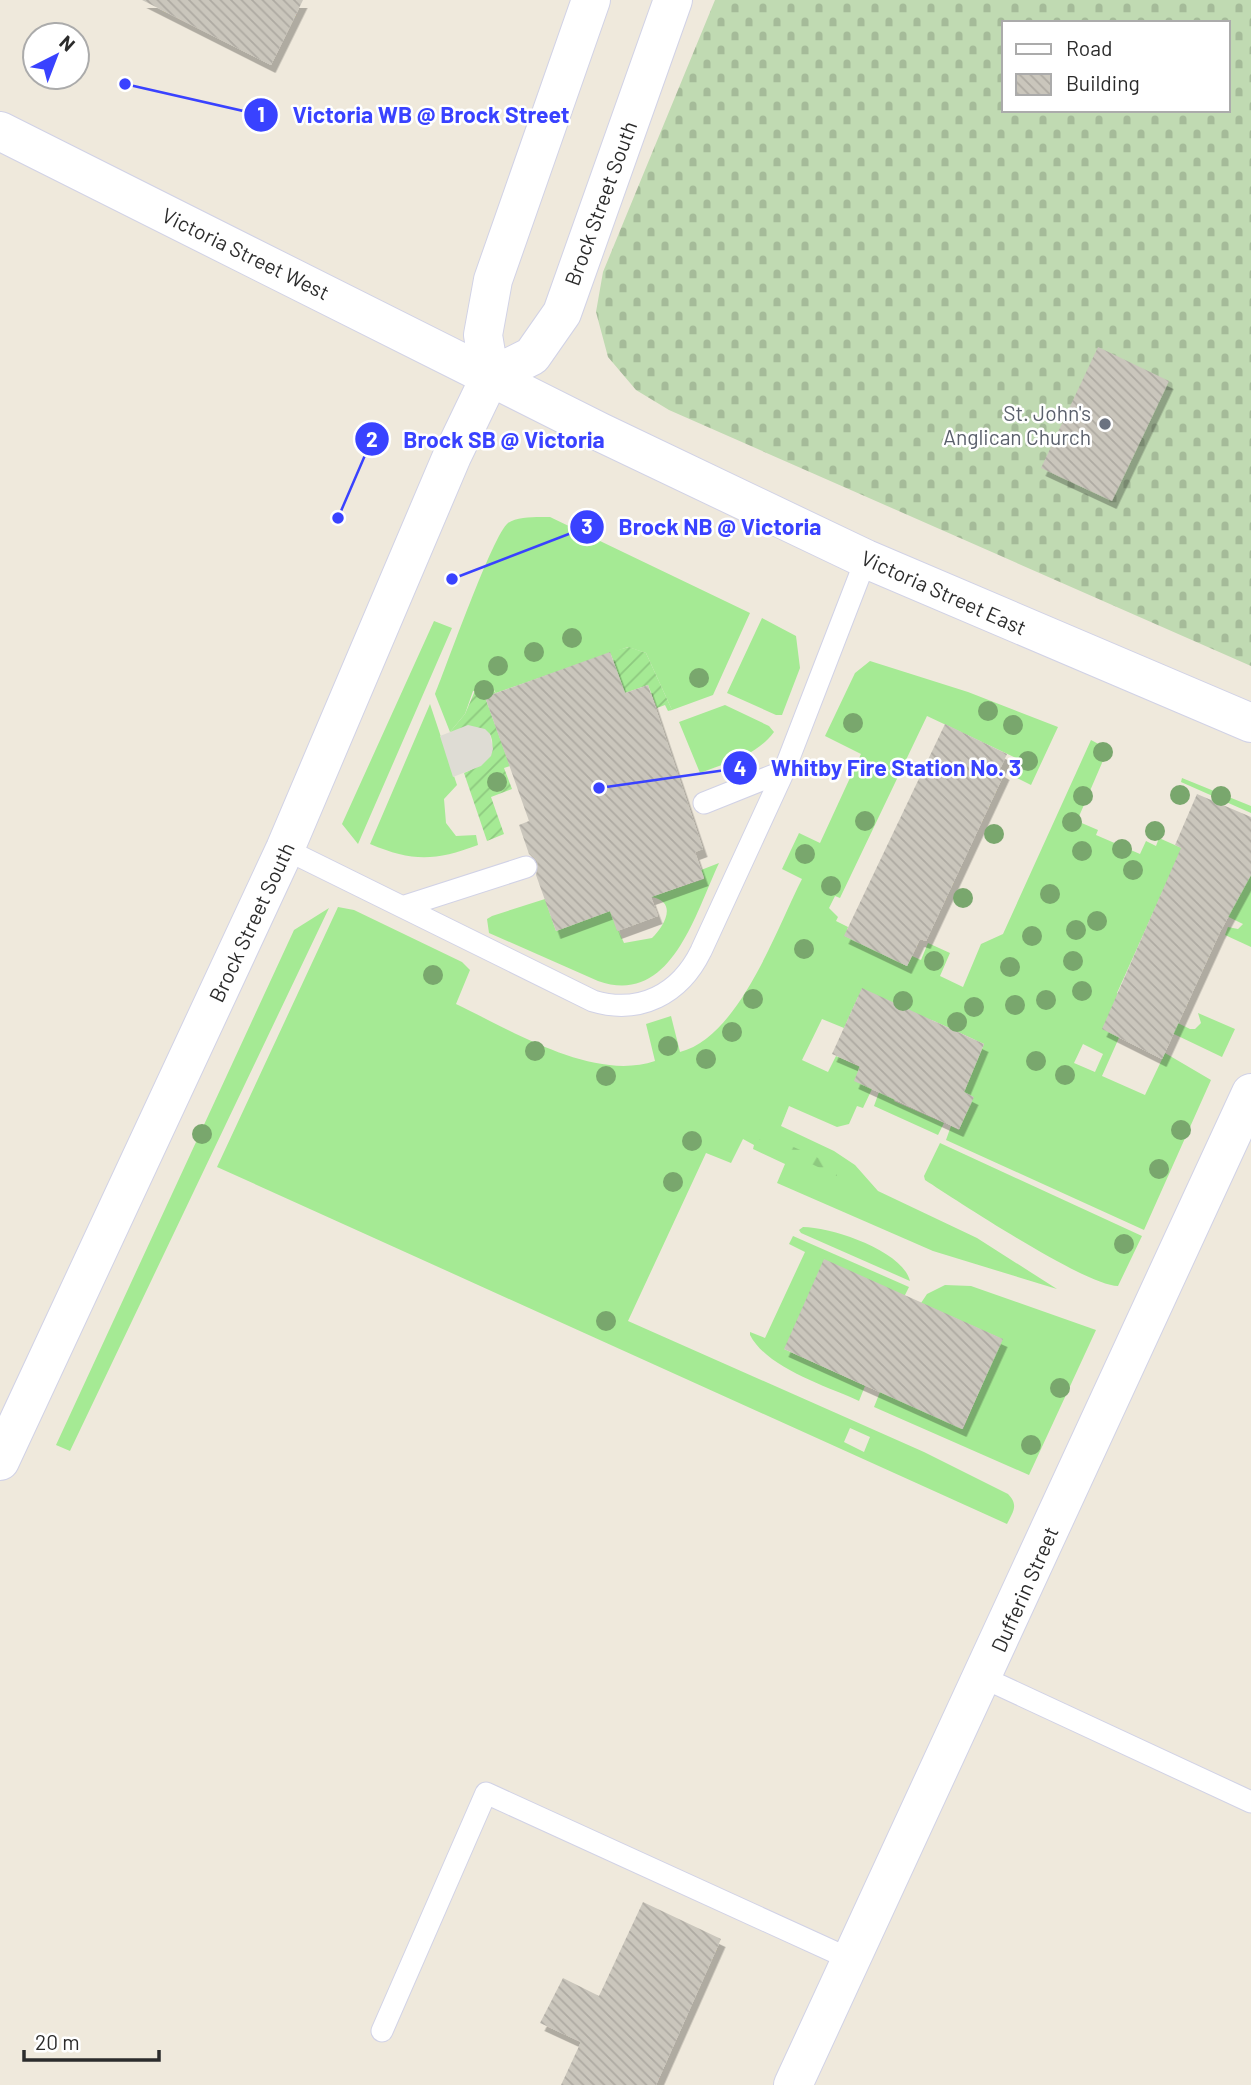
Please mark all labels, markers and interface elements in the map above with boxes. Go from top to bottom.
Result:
north arrow [21,21,91,91]
legend [1002,21,1230,112]
text: N [55,30,80,56]
text: Road [1066,35,1112,60]
text: Building [1066,70,1140,95]
callout: Victoria WB @ Brock Street [244,93,584,137]
text: Victoria WB @ Brock Street [293,100,569,128]
text: 1 [257,101,265,126]
street label: Brock Street South [559,117,641,289]
street label: Victoria Street West [158,202,334,304]
place label: St. John's Anglican Church [943,400,1091,449]
marker: St. John's Anglican Church [1097,416,1113,432]
callout: Brock SB @ Victoria [355,417,619,461]
text: Brock SB @ Victoria [403,425,605,453]
text: 2 [366,426,378,451]
callout: Brock NB @ Victoria [570,505,836,549]
text: Brock NB @ Victoria [619,512,821,540]
text: 3 [581,513,593,538]
street label: Victoria Street East [858,544,1030,640]
callout: Whitby Fire Station No. 3 [722,746,1036,790]
text: Whitby Fire Station No. 3 [771,753,1021,781]
text: 4 [734,755,746,780]
street label: Brock Street South [203,838,299,1006]
street label: Dufferin Street [985,1522,1063,1656]
scale bar [24,2018,159,2062]
text: 20 m [35,2029,80,2054]

